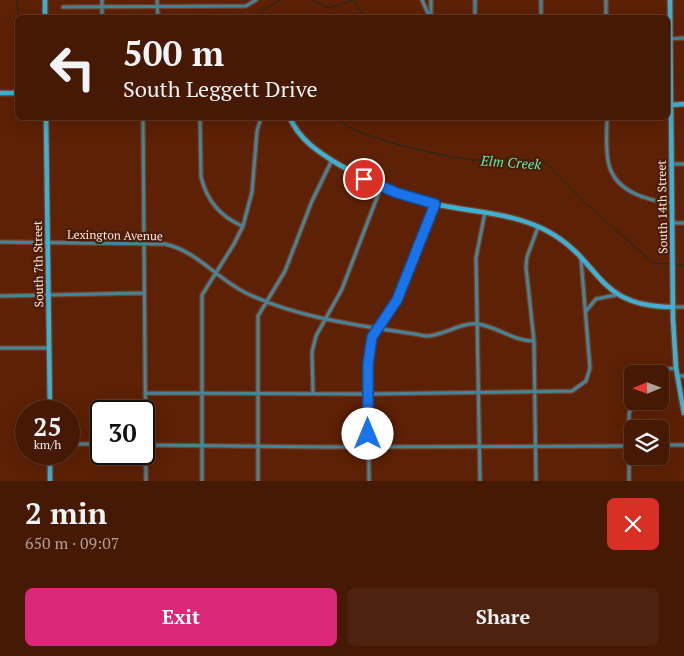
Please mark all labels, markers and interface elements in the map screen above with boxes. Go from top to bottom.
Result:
text: 500 m [123,30,224,76]
icon: left [40,35,105,100]
text: South Leggett Drive [123,74,317,103]
water label: Elm Creek [479,150,542,174]
pin [343,158,385,200]
street label: South 14th Street [654,160,670,254]
icon: arrive [350,165,378,193]
street label: South 7th Street [30,220,46,307]
street label: Lexington Avenue [67,227,163,243]
north arrow [624,365,669,410]
map controls [624,365,669,465]
speed limit sign: 30 [90,400,155,465]
position arrow [341,407,393,459]
text: 25 [33,410,62,443]
button: layers [624,420,669,465]
text: km/h [34,437,61,452]
text: 2 min [25,493,107,533]
button: close [607,498,659,550]
text: 650 m · 09:07 [25,532,119,554]
button: Exit [25,588,337,646]
button: Share [347,588,659,646]

